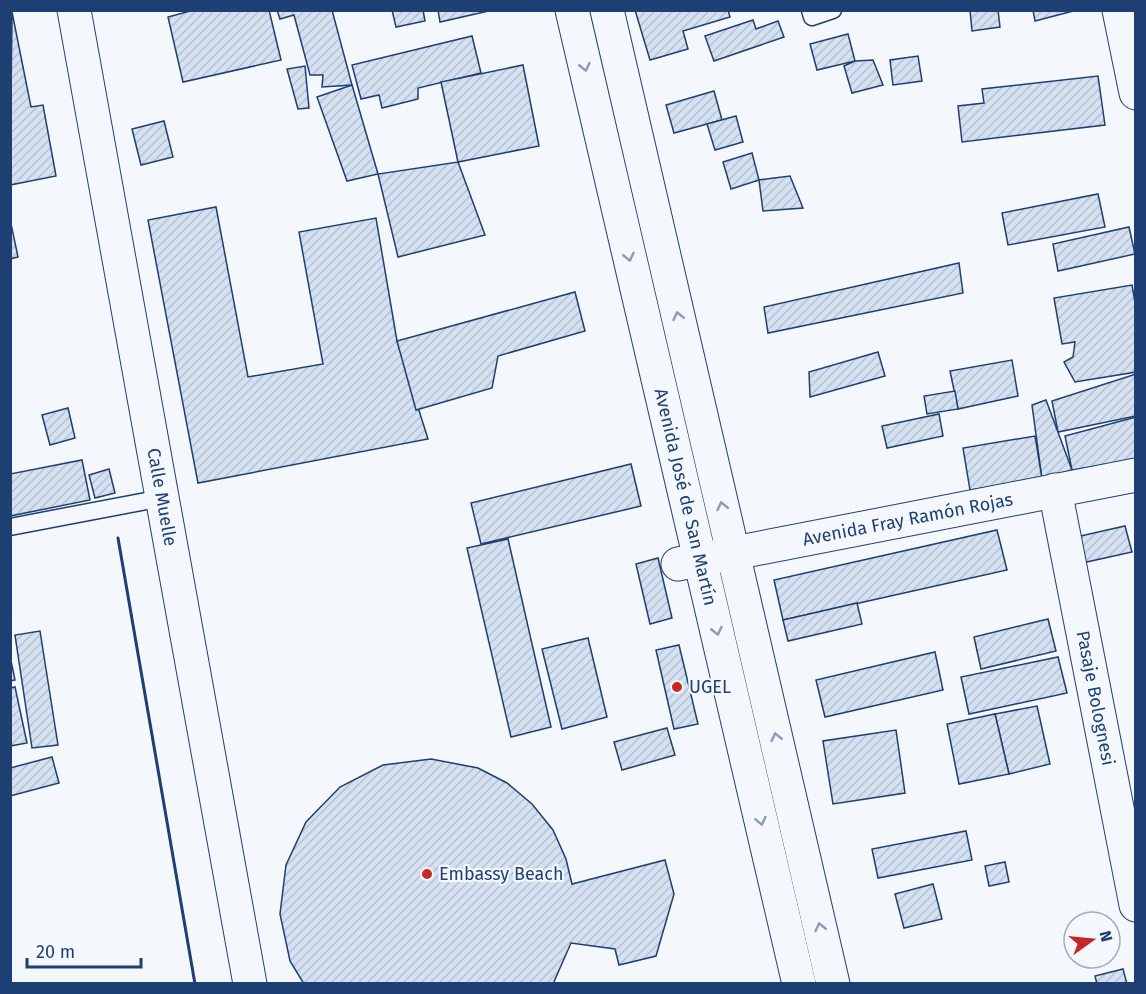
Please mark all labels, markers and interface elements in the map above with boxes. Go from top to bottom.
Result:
one-way arrow [578,62,591,72]
one-way arrow [622,252,635,262]
one-way arrow [672,311,685,321]
street label: Avenida José de San Martín [650,386,721,608]
street label: Calle Muelle [142,446,182,548]
street label: Avenida Fray Ramón Rojas [801,488,1015,551]
one-way arrow [717,501,730,511]
one-way arrow [710,626,723,636]
street label: Pasaje Bolognesi [1072,629,1120,767]
place label: UGEL [689,676,731,698]
marker: UGEL [670,680,684,694]
one-way arrow [770,732,783,742]
one-way arrow [754,816,767,826]
place label: Embassy Beach [439,863,563,885]
marker: Embassy Beach [420,867,434,881]
north arrow [1062,910,1122,970]
one-way arrow [814,922,827,932]
text: N [1095,929,1117,944]
scale bar [27,931,141,969]
text: 20 m [36,941,75,963]

